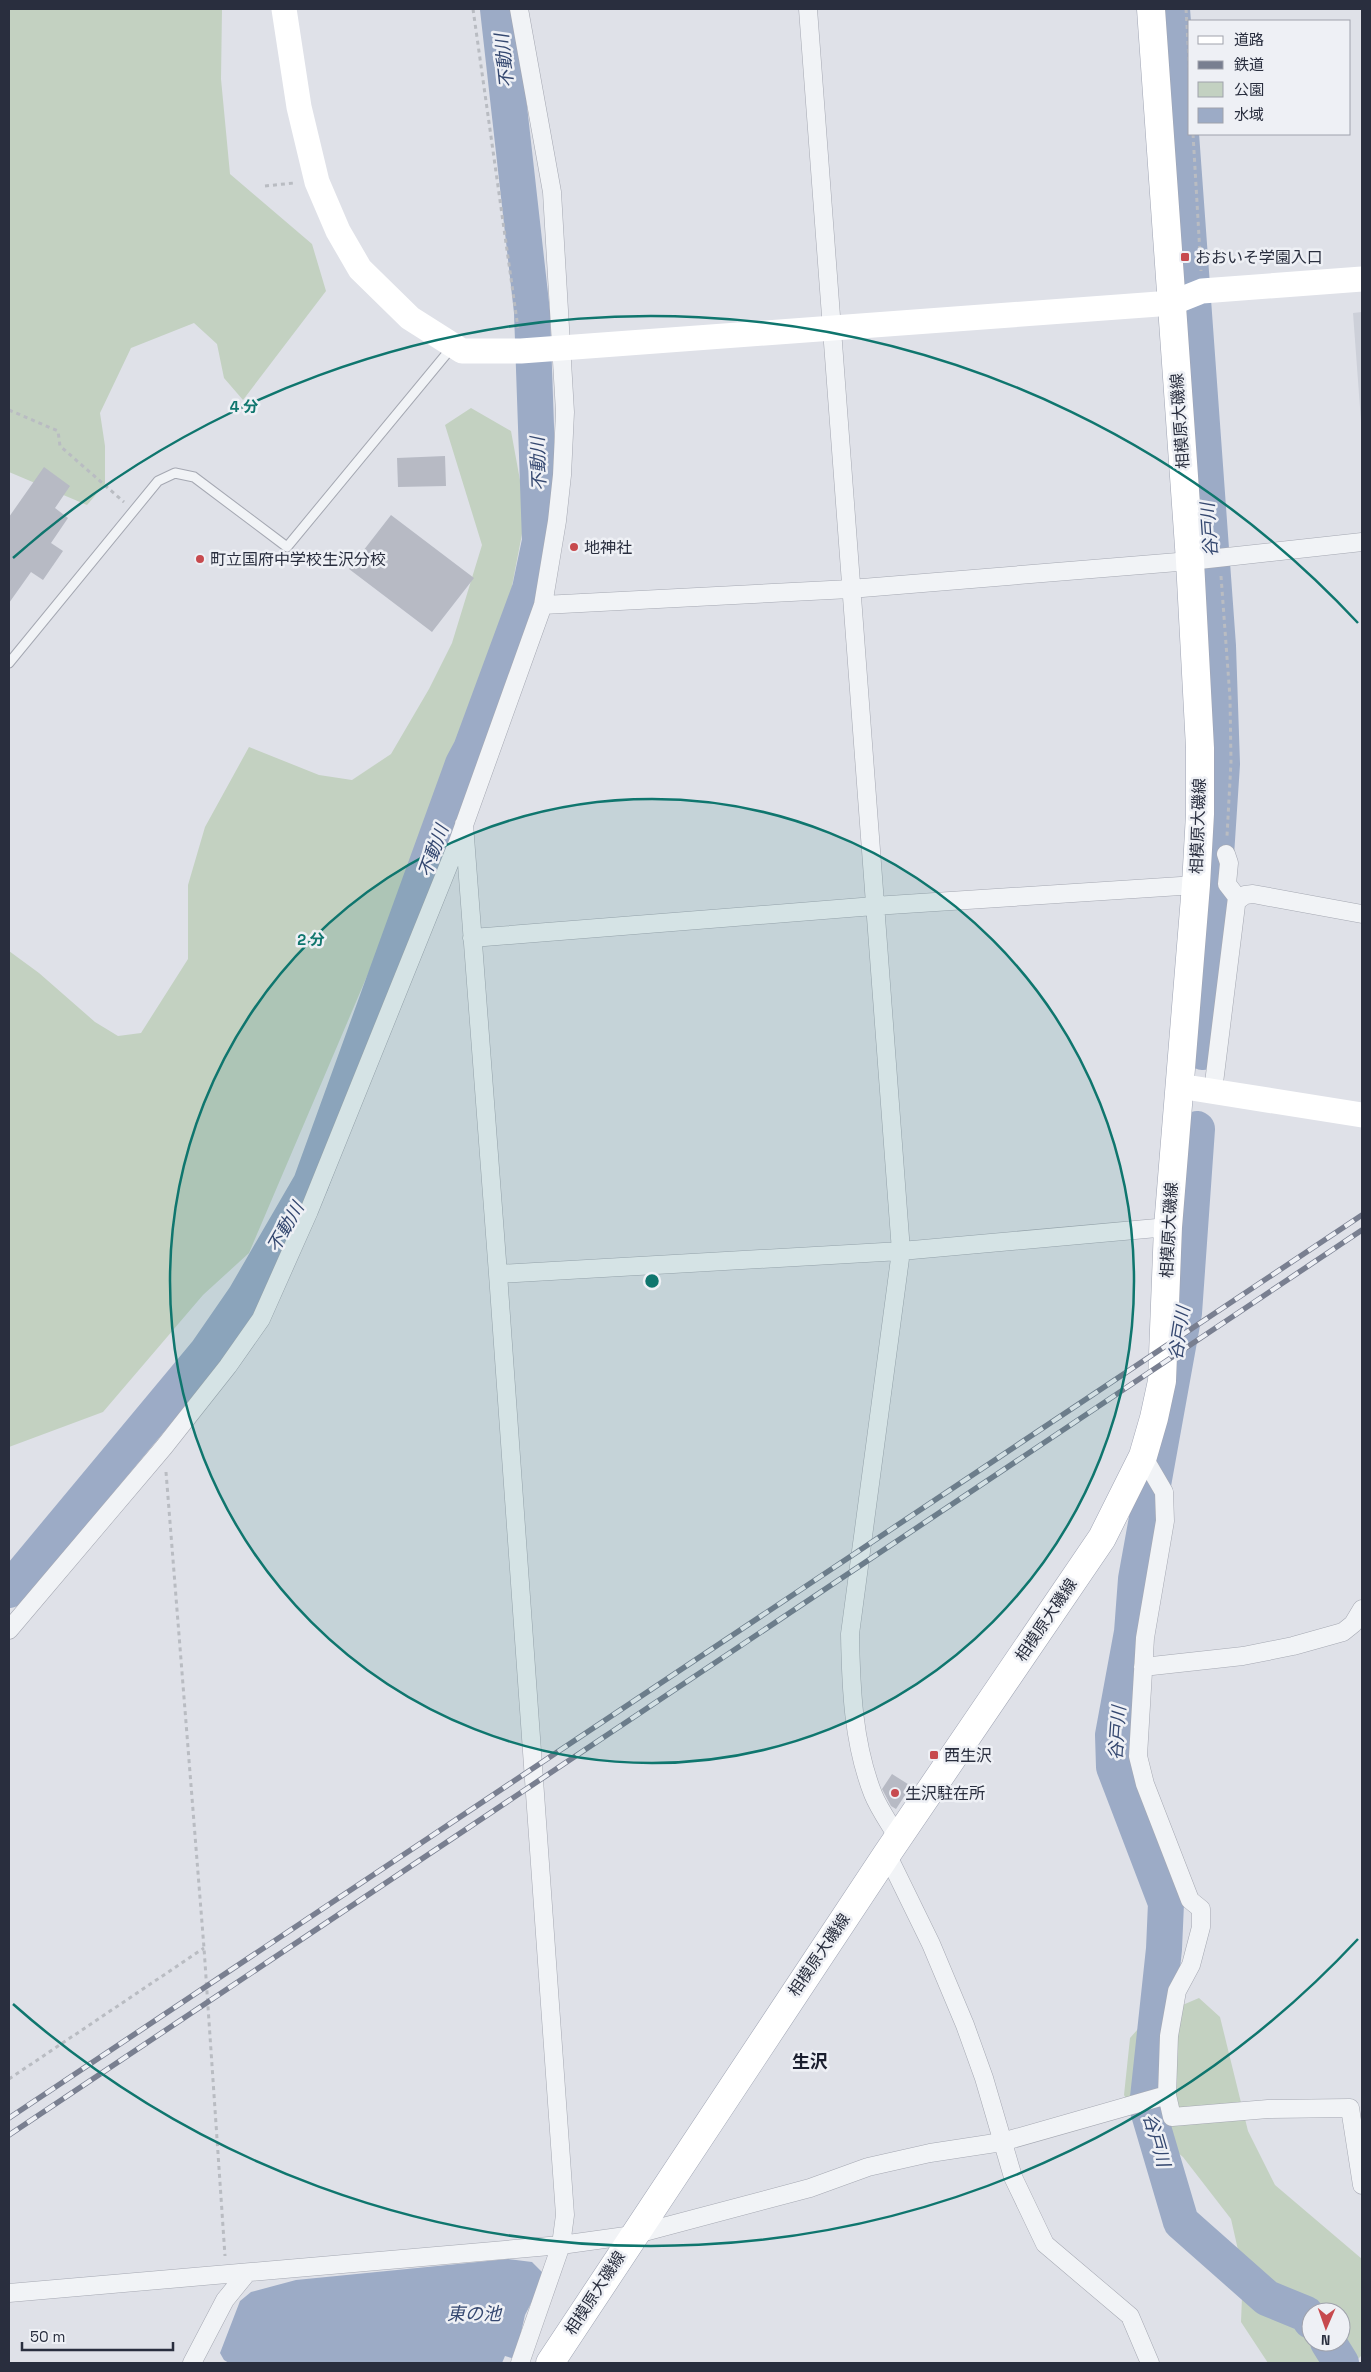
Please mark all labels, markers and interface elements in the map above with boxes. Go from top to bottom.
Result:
legend [1188,20,1351,135]
text: 道路 [1234,30,1264,49]
water label: 不動川 [490,31,518,89]
text: 鉄道 [1234,55,1264,74]
text: 公園 [1234,80,1264,99]
text: 水域 [1234,105,1264,124]
place label: おおいそ学園入口 [1195,247,1323,268]
marker: おおいそ学園入口 [1179,251,1191,263]
street label: 相模原大磯線 [1166,372,1194,470]
text: 4 分 [230,397,258,416]
water label: 不動川 [525,435,550,491]
water label: 谷戸川 [1196,500,1222,558]
place label: 地神社 [584,537,632,558]
marker: 地神社 [568,541,580,553]
place label: 町立国府中学校生沢分校 [210,549,386,570]
marker: 町立国府中学校生沢分校 [194,553,206,565]
street label: 相模原大磯線 [1186,778,1210,874]
water label: 不動川 [413,820,454,880]
text: 2 分 [297,930,325,949]
street label: 相模原大磯線 [1156,1182,1182,1278]
water label: 不動川 [262,1196,309,1256]
centre of rings [643,1272,661,1290]
water label: 谷戸川 [1163,1303,1195,1361]
street label: 相模原大磯線 [1010,1574,1082,1666]
water label: 谷戸川 [1104,1703,1130,1761]
place label: 西生沢 [944,1745,992,1766]
marker: 西生沢 [928,1749,940,1761]
place label: 生沢駐在所 [905,1783,985,1804]
marker: 生沢駐在所 [889,1787,901,1799]
street label: 相模原大磯線 [783,1909,855,2001]
district label: 生沢 [792,2050,828,2073]
water label: 谷戸川 [1139,2111,1176,2171]
street label: 相模原大磯線 [560,2247,630,2339]
water label: 東の池 [447,2302,503,2325]
north arrow [1301,2302,1351,2352]
scale bar [22,2320,174,2352]
text: 50 m [30,2327,65,2346]
text: N [1321,2331,1331,2349]

